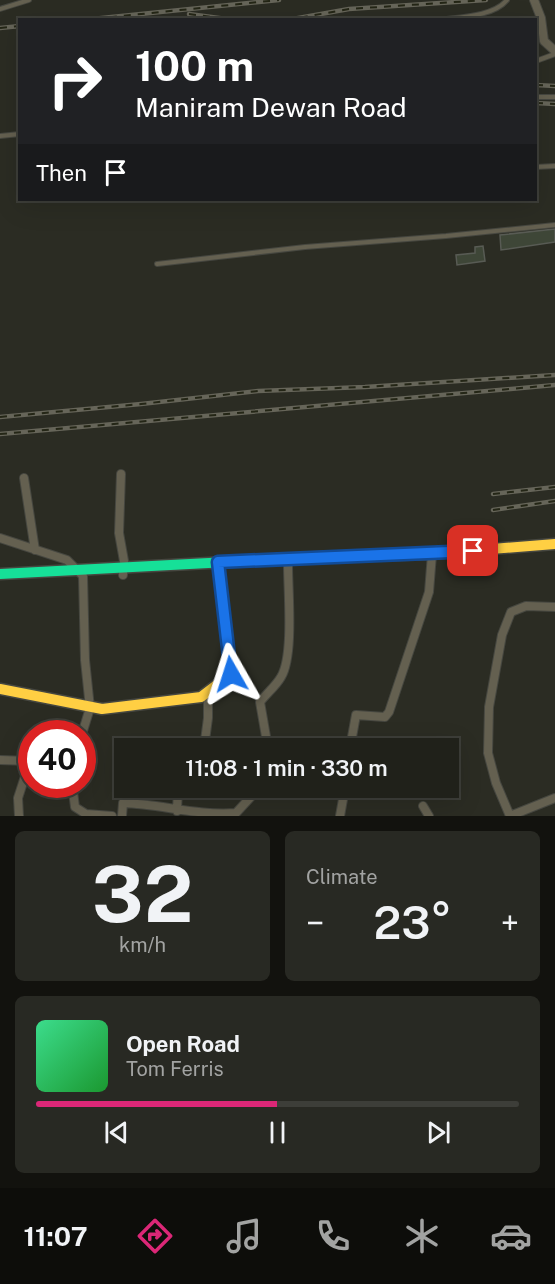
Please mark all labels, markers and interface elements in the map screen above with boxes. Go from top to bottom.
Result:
text: 100 m [135,41,254,90]
icon: right [36,42,114,120]
text: Maniram Dewan Road [135,91,407,123]
icon: arrive [99,156,132,189]
text: Then [36,160,87,186]
pin [447,525,498,576]
icon: arrive [456,534,489,567]
position arrow [199,642,263,706]
speed limit sign: 40 [18,720,96,798]
text: 11:08 · 1 min · 330 m [185,755,388,781]
text: 32 [92,848,193,940]
text: Climate [306,865,378,889]
text: 23° [373,896,452,949]
text: − [306,904,324,942]
text: + [501,904,519,942]
text: km/h [119,933,166,957]
text: Open Road [126,1031,240,1057]
text: Tom Ferris [126,1057,224,1081]
icon: previous [100,1116,133,1149]
icon: pause [261,1116,294,1149]
icon: next [422,1116,455,1149]
icon: directions [134,1215,176,1257]
icon: music [223,1215,265,1257]
icon: phone [312,1215,354,1257]
icon: climate [401,1215,443,1257]
icon: car [490,1215,532,1257]
text: 11:07 [23,1220,88,1252]

